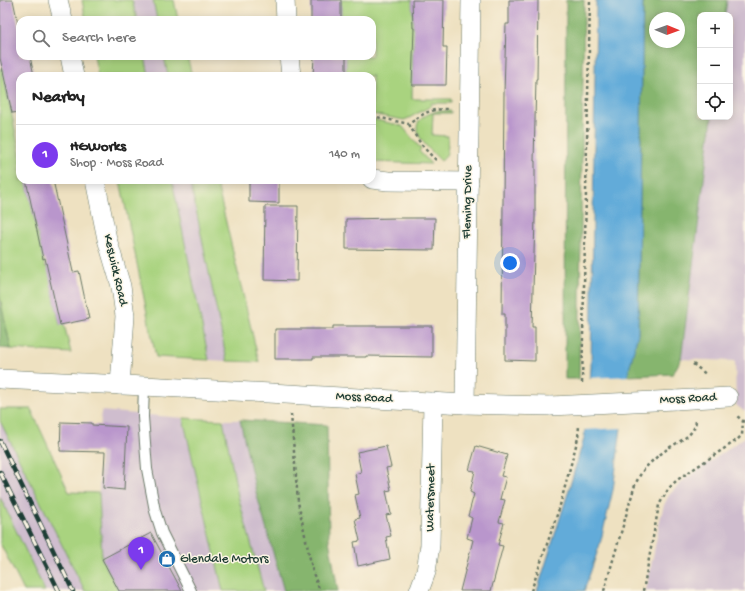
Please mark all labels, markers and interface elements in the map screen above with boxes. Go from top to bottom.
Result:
north arrow [649,12,685,48]
map controls [697,12,733,120]
button: + [697,12,733,48]
search box [16,16,376,60]
icon: search [30,27,52,49]
text: Search here [62,29,136,47]
button: − [697,48,733,84]
button: locate [697,84,733,120]
text: Nearby [32,88,85,108]
text: HGWorks [70,138,126,156]
text: 1 [42,147,48,162]
text: 140 m [329,147,360,162]
text: Shop · Moss Road [70,156,163,171]
street label: Fleming Drive [460,165,476,240]
street label: Keswick Road [99,233,131,309]
your location [500,253,520,273]
street label: Moss Road [335,389,394,407]
street label: Moss Road [659,390,718,408]
street label: Watersmeet [423,462,439,532]
pin: 1 [128,537,154,570]
shop icon: Glendale Motors [157,549,177,569]
place label: Glendale Motors [180,552,270,567]

